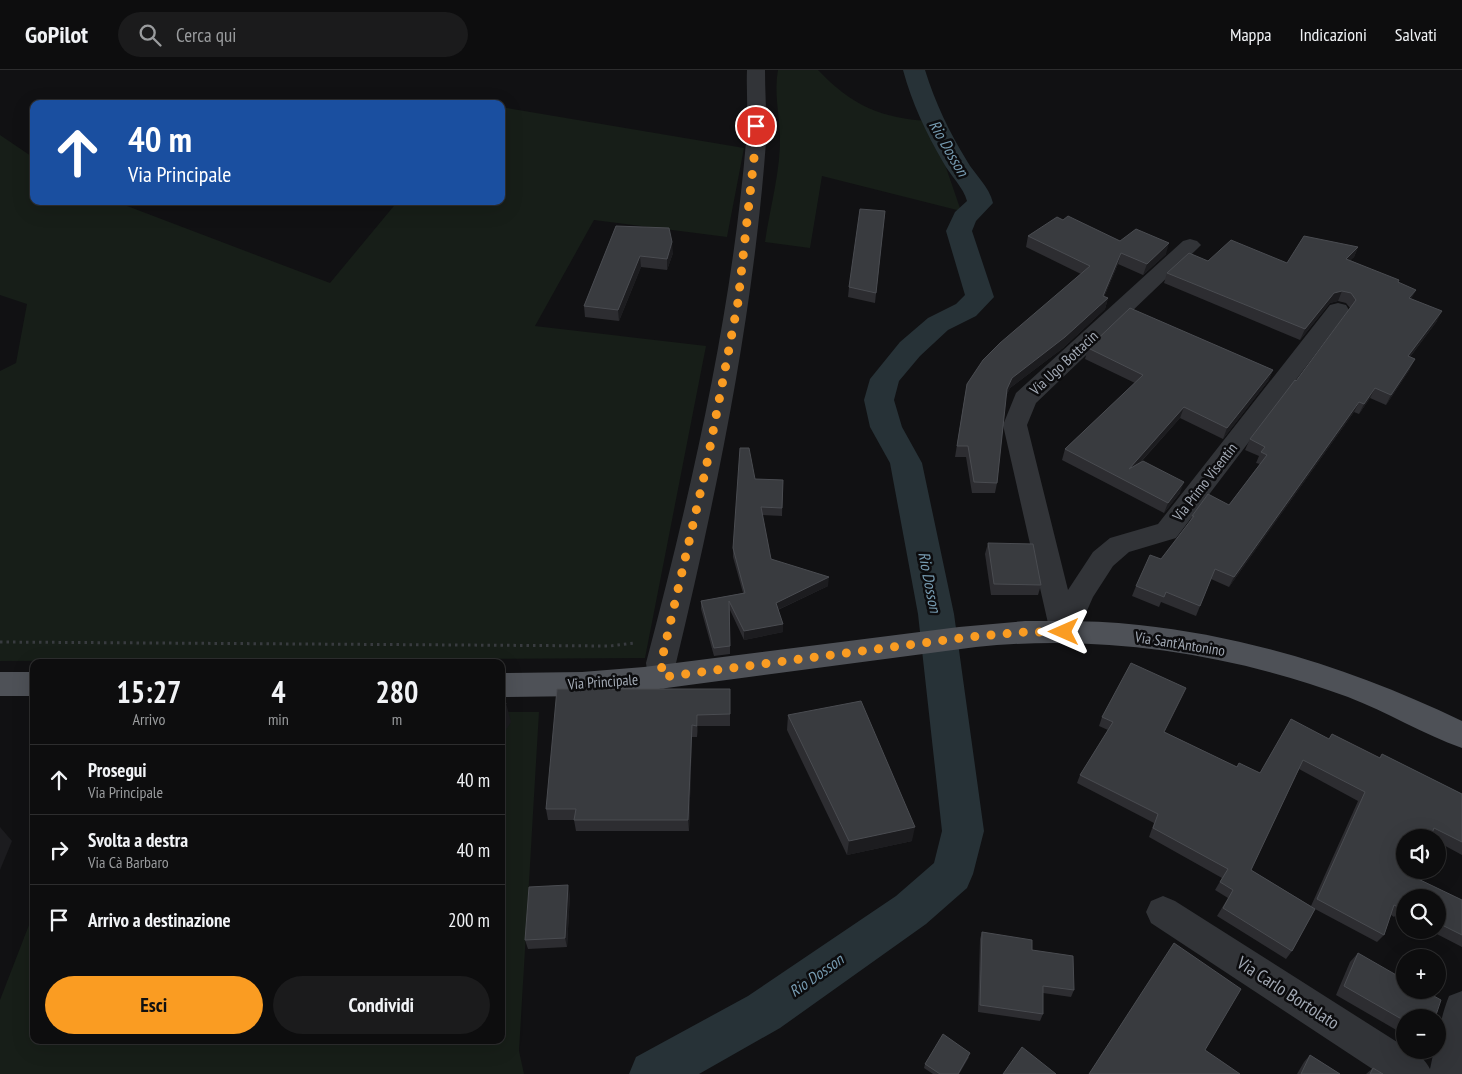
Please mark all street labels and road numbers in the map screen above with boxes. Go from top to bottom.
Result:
street label: Via Ugo Bottacin [1025,326,1102,400]
street label: Via Primo Visentin [1168,439,1241,525]
street label: Via Sant'Antonino [1133,627,1226,660]
street label: Via Principale [566,670,639,694]
street label: Via Carlo Bortolato [1232,950,1344,1034]

